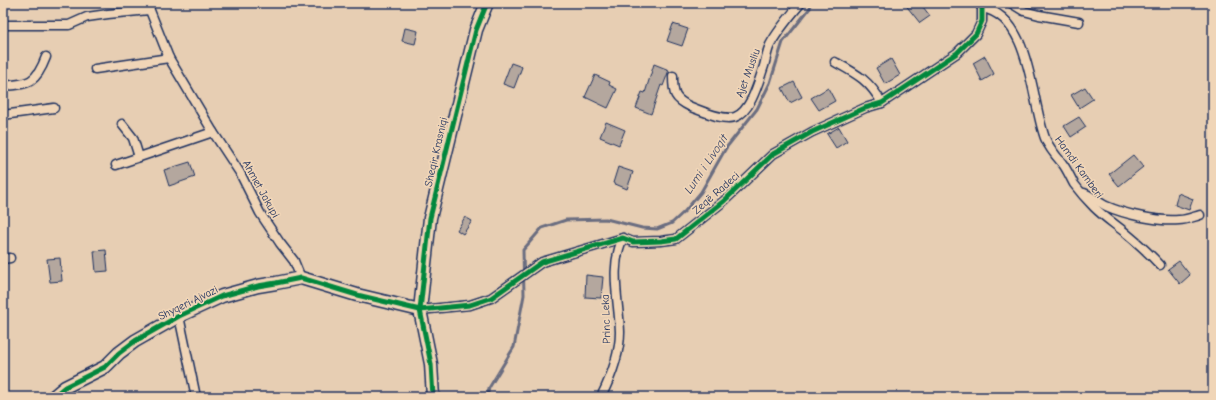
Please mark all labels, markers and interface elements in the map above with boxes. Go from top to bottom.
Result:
street label: Ajet Musliu [733,47,763,99]
street label: Sheqir Krasniqi [422,116,450,188]
water label: Lumi i Livoqit [681,131,732,196]
street label: Hamdi Kamberi [1052,133,1106,201]
street label: Ahmet Jakupi [240,158,282,220]
street label: Zeqë Radeci [690,169,742,217]
street label: Shyqeri Ajvazi [156,283,220,323]
street label: Princ Leka [599,294,613,344]

